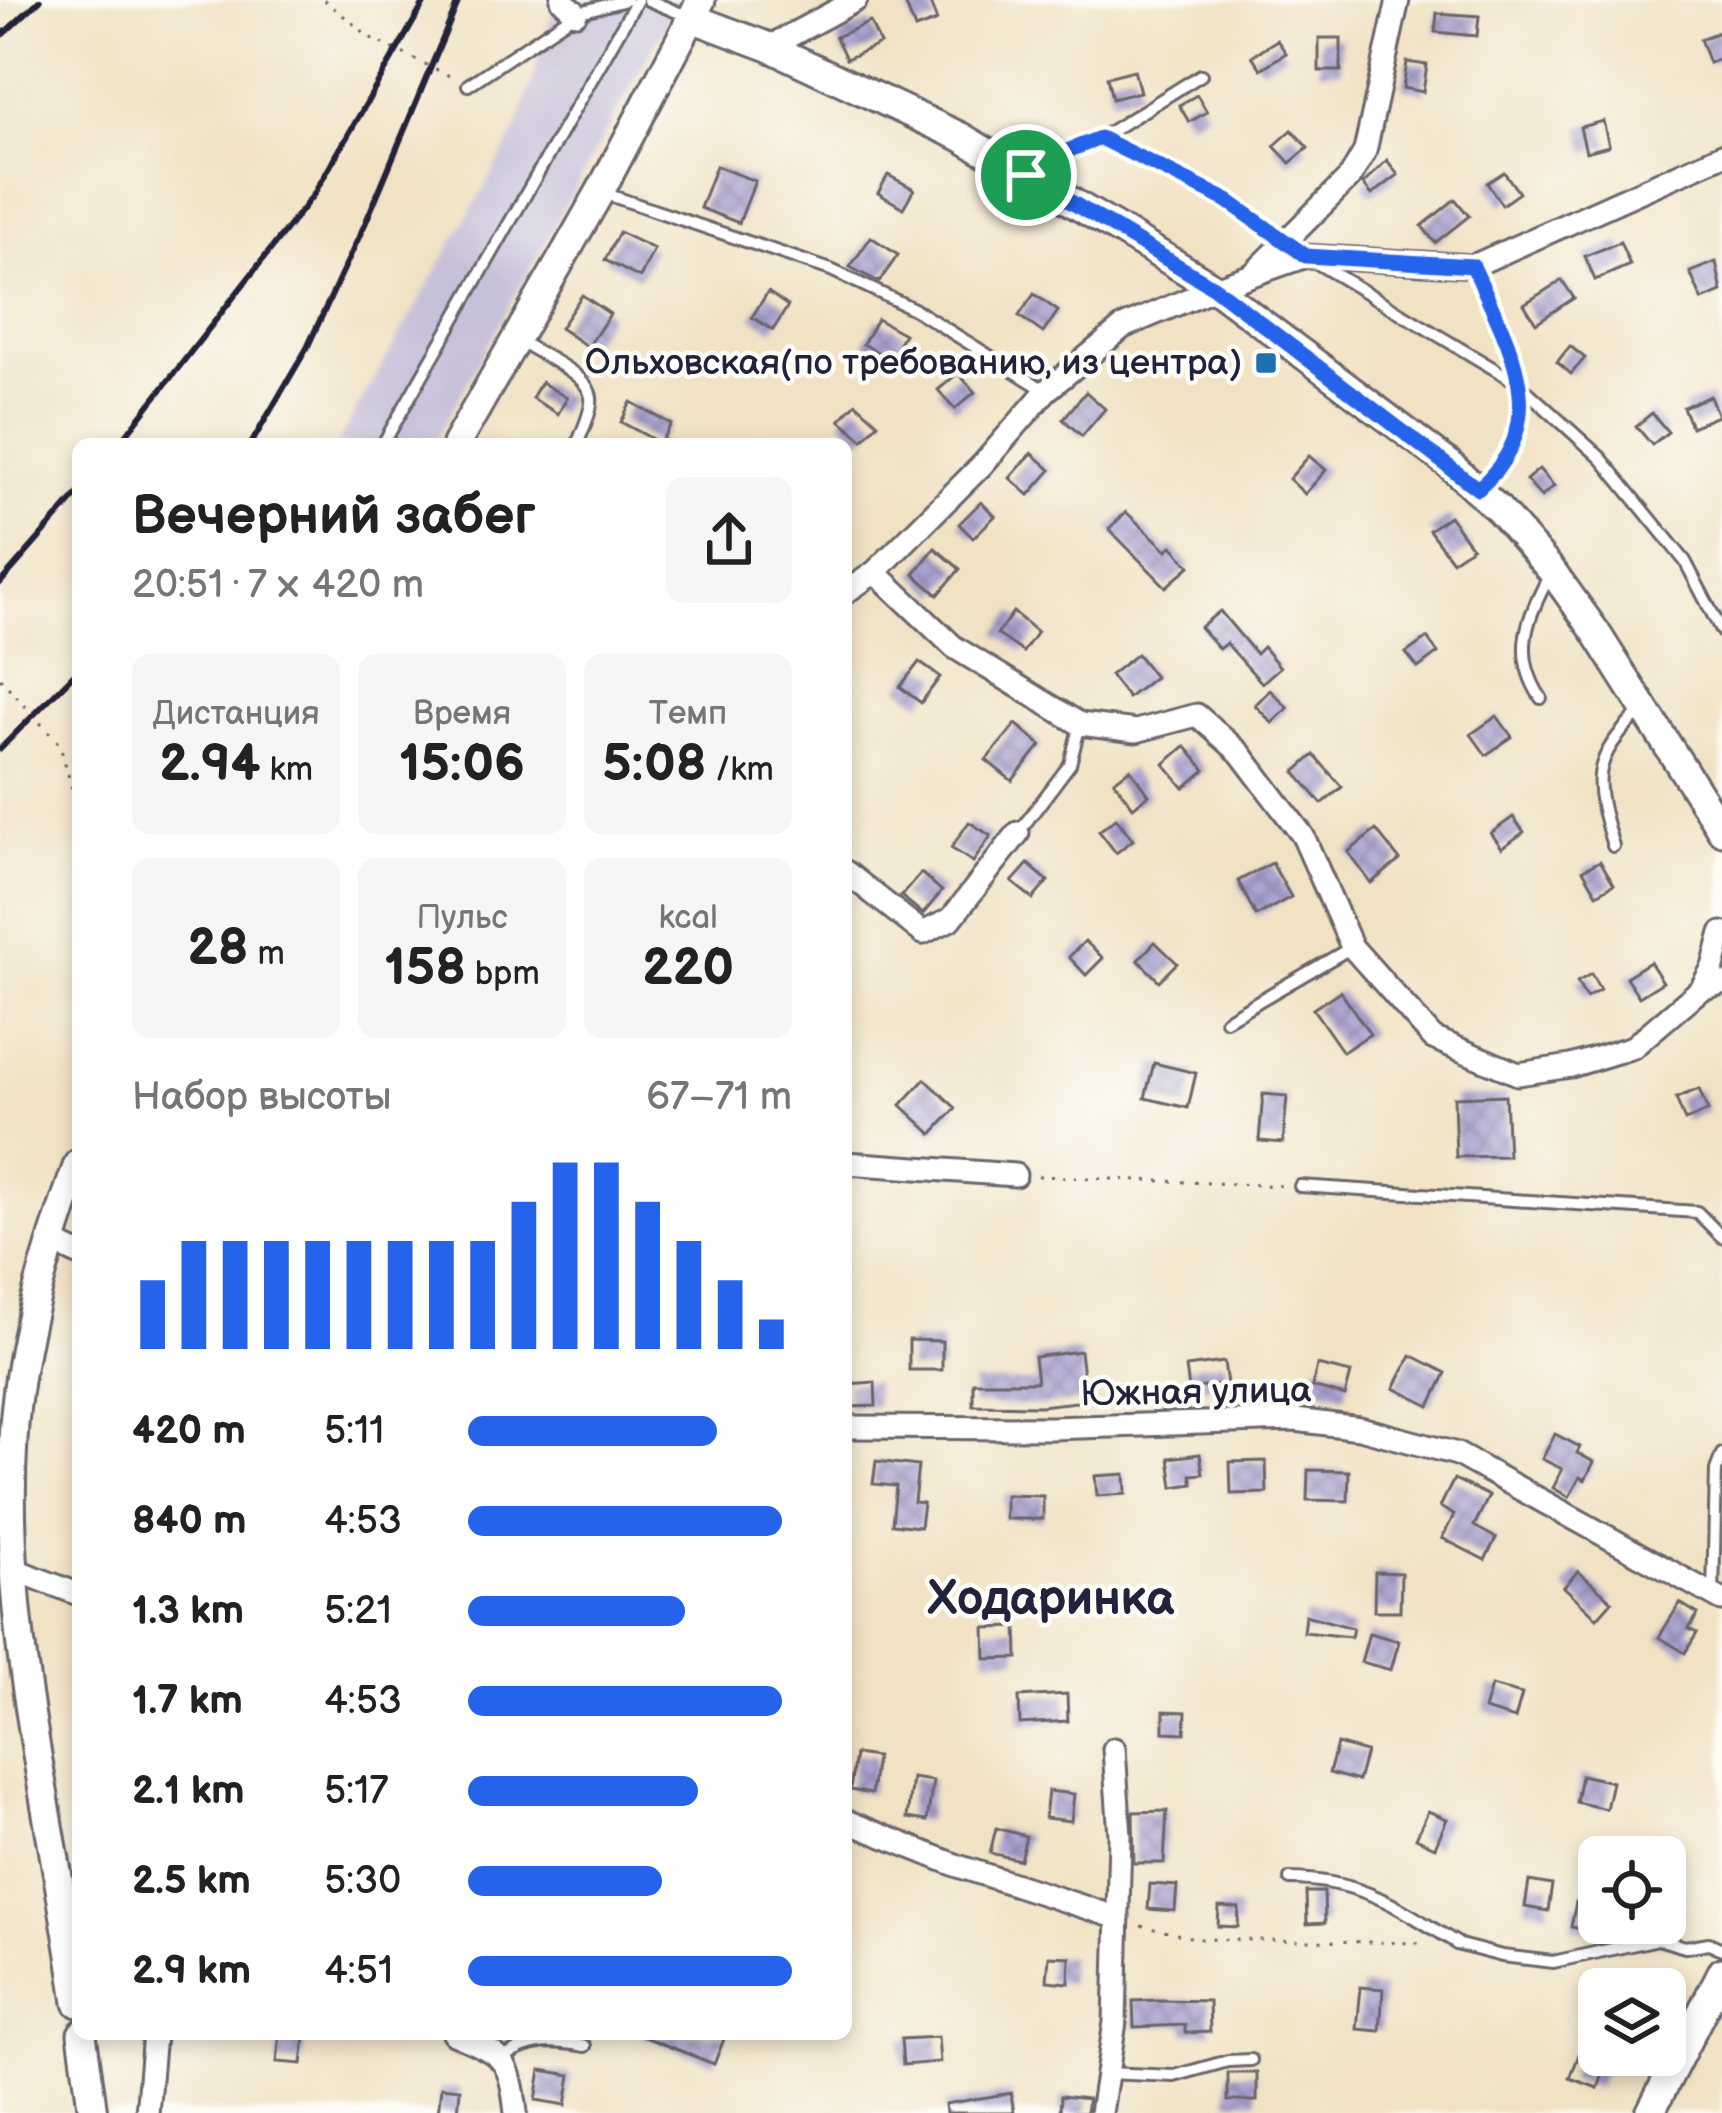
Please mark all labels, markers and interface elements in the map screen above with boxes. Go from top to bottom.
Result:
pin [975,124,1077,226]
icon: arrive [993,142,1059,208]
place label: Ольховская(по требованию, из центра) [585,342,1242,385]
marker: Ольховская(по требованию, из центра) [1253,350,1279,376]
button: share [666,477,792,603]
text: Вечерний забег [132,484,536,549]
text: 20:51 · 7 × 420 m [132,562,424,609]
text: Дистанция [152,694,320,734]
text: Время [413,694,511,734]
text: Темп [649,694,727,734]
text: 2.94 [159,734,261,795]
text: 15:06 [399,734,525,795]
text: 5:08 [602,734,706,795]
text: km [261,750,313,790]
text: /km [706,750,774,790]
text: Пульс [416,898,508,938]
text: kcal [658,898,718,938]
text: 28 [187,918,249,979]
text: m [249,934,285,974]
text: 158 [384,938,466,999]
text: 220 [642,938,734,999]
text: bpm [466,954,540,994]
text: Набор высоты [132,1074,392,1121]
text: 67–71 m [646,1074,792,1121]
street label: Южная улица [1080,1369,1312,1417]
text: 420 m [132,1408,246,1455]
text: 5:11 [324,1408,384,1455]
text: 840 m [132,1498,247,1545]
text: 4:53 [324,1498,402,1545]
district label: Ходаринка [927,1571,1175,1628]
text: 1.3 km [132,1588,244,1635]
text: 5:21 [324,1588,392,1635]
text: 1.7 km [132,1678,243,1725]
text: 4:53 [324,1678,402,1725]
text: 2.1 km [132,1768,245,1815]
text: 5:17 [324,1768,388,1815]
map controls [1578,1836,1686,2076]
button: locate [1578,1836,1686,1944]
text: 2.5 km [132,1858,251,1905]
text: 5:30 [324,1858,401,1905]
text: 2.9 km [132,1948,251,1995]
text: 4:51 [324,1948,393,1995]
button: layers [1578,1968,1686,2076]

